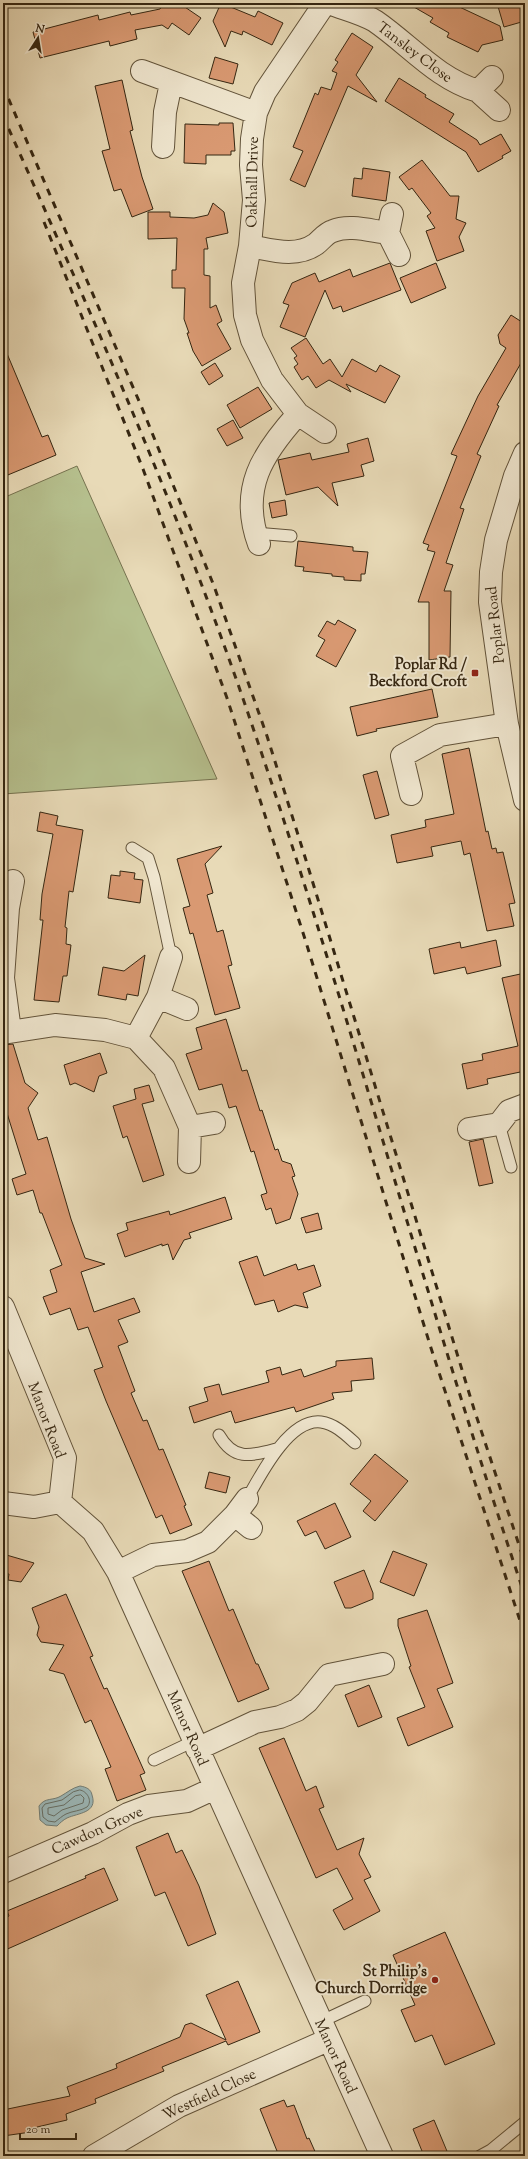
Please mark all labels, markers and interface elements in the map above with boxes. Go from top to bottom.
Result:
north arrow [18,18,58,58]
street label: Tansley Close [372,18,456,89]
text: N [33,20,46,38]
street label: Oakhall Drive [242,136,265,228]
street label: Poplar Road [482,585,511,665]
place label: Poplar Rd / Beckford Croft [369,655,468,693]
marker: Poplar Rd / Beckford Croft [470,668,480,678]
street label: Manor Road [21,1379,70,1462]
street label: Manor Road [161,1688,213,1770]
street label: Cawdon Grove [49,1802,147,1861]
place label: St Philip's Church Dorridge [315,1962,427,2000]
marker: St Philip's Church Dorridge [430,1975,440,1985]
street label: Manor Road [308,2016,361,2098]
street label: Westfield Close [159,2064,260,2126]
scale bar [20,2115,76,2141]
text: 20 m [26,2121,51,2139]

